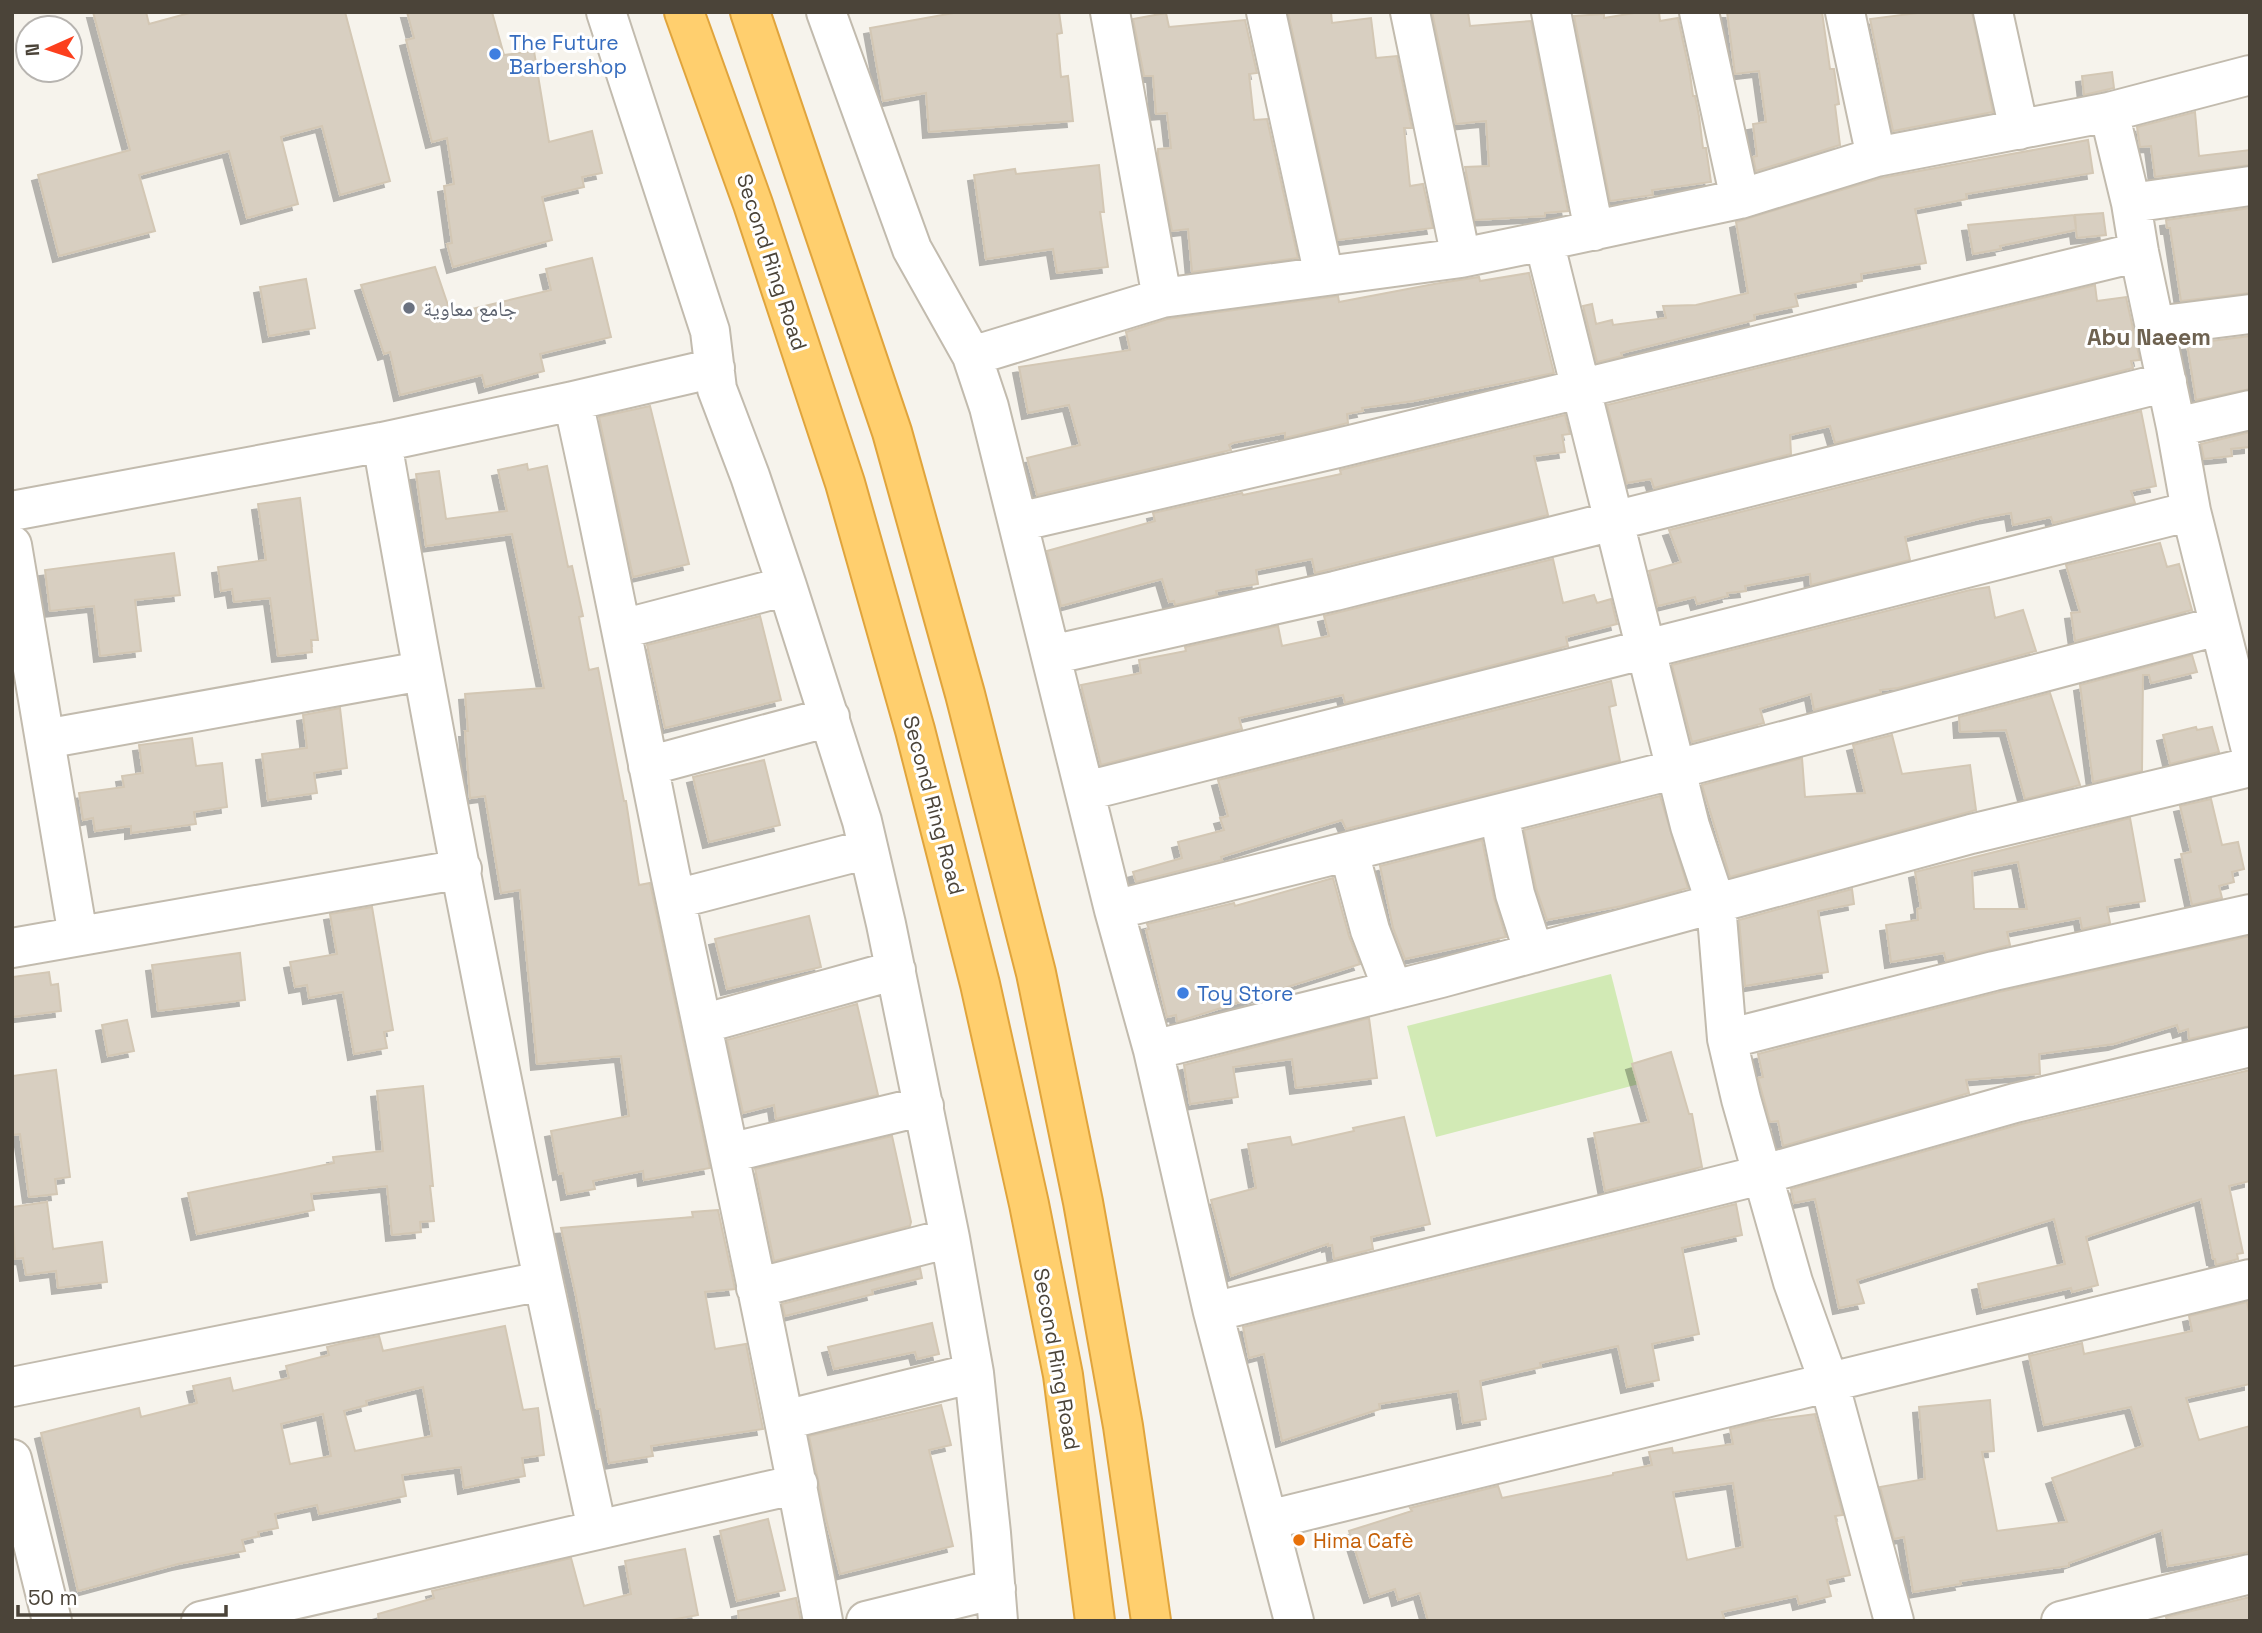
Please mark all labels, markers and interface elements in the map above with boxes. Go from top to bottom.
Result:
north arrow [14,14,84,84]
place label: The Future Barbershop [509,29,627,80]
text: N [20,43,45,57]
marker: The Future Barbershop [487,46,503,62]
street label: Second Ring Road [731,170,813,354]
place label: جامع معاوية [423,295,517,322]
marker: جامع معاوية [401,300,417,316]
district label: Abu Naeem [2087,322,2211,352]
street label: Second Ring Road [897,712,971,898]
place label: Toy Store [1197,980,1294,1007]
marker: Toy Store [1175,985,1191,1001]
street label: Second Ring Road [1028,1266,1086,1452]
place label: Hima Cafè [1313,1527,1414,1554]
marker: Hima Cafè [1291,1532,1307,1548]
scale bar [18,1574,226,1618]
text: 50 m [28,1584,78,1611]

